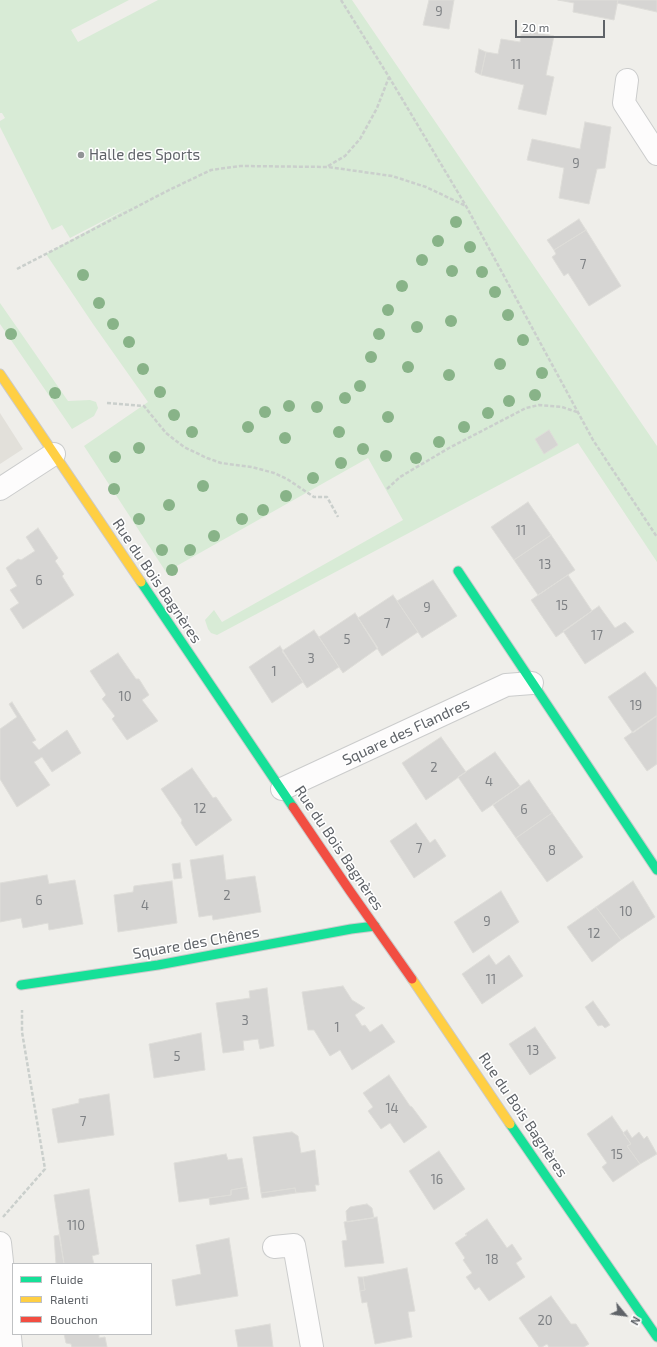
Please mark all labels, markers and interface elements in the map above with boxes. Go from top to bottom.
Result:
house number: 9 [435,4,443,20]
scale bar [517,12,607,38]
text: 20 m [522,20,549,34]
house number: 11 [511,57,521,73]
place label: Halle des Sports [89,146,200,164]
marker: Halle des Sports [76,150,86,160]
house number: 9 [572,156,580,172]
house number: 7 [580,257,586,273]
street label: Rue du Bois Bagnères [109,515,205,647]
house number: 11 [516,523,526,539]
house number: 13 [539,557,551,573]
house number: 6 [35,573,43,589]
house number: 15 [556,598,568,614]
house number: 9 [423,600,431,616]
house number: 7 [384,616,390,632]
house number: 17 [591,628,603,644]
house number: 5 [344,632,350,648]
house number: 3 [307,651,315,667]
house number: 1 [271,664,277,680]
house number: 10 [118,689,132,705]
street label: Square des Flandres [340,695,472,769]
house number: 19 [630,698,642,714]
house number: 2 [430,760,438,776]
house number: 4 [485,774,493,790]
street label: Rue du Bois Bagnères [291,782,387,914]
house number: 12 [194,801,206,817]
house number: 6 [520,802,528,818]
house number: 7 [416,841,422,857]
house number: 8 [548,843,556,859]
house number: 2 [223,888,231,904]
house number: 6 [35,893,43,909]
house number: 4 [141,898,149,914]
house number: 10 [619,904,633,920]
house number: 9 [483,914,491,930]
street label: Square des Chênes [131,923,261,963]
house number: 12 [588,926,600,942]
house number: 11 [486,972,496,988]
house number: 3 [241,1013,249,1029]
house number: 1 [334,1020,340,1036]
house number: 13 [527,1043,539,1059]
house number: 5 [174,1049,180,1065]
street label: Rue du Bois Bagnères [475,1049,571,1181]
house number: 14 [385,1101,399,1117]
house number: 7 [80,1114,86,1130]
house number: 15 [611,1147,623,1163]
house number: 16 [431,1172,443,1188]
house number: 110 [67,1218,85,1234]
house number: 18 [485,1252,499,1268]
legend [12,1263,152,1335]
text: Fluide [50,1272,83,1286]
text: Ralenti [50,1292,89,1306]
north arrow [605,1295,645,1335]
text: Bouchon [50,1312,98,1326]
house number: 20 [537,1313,553,1329]
text: N [628,1314,644,1328]

